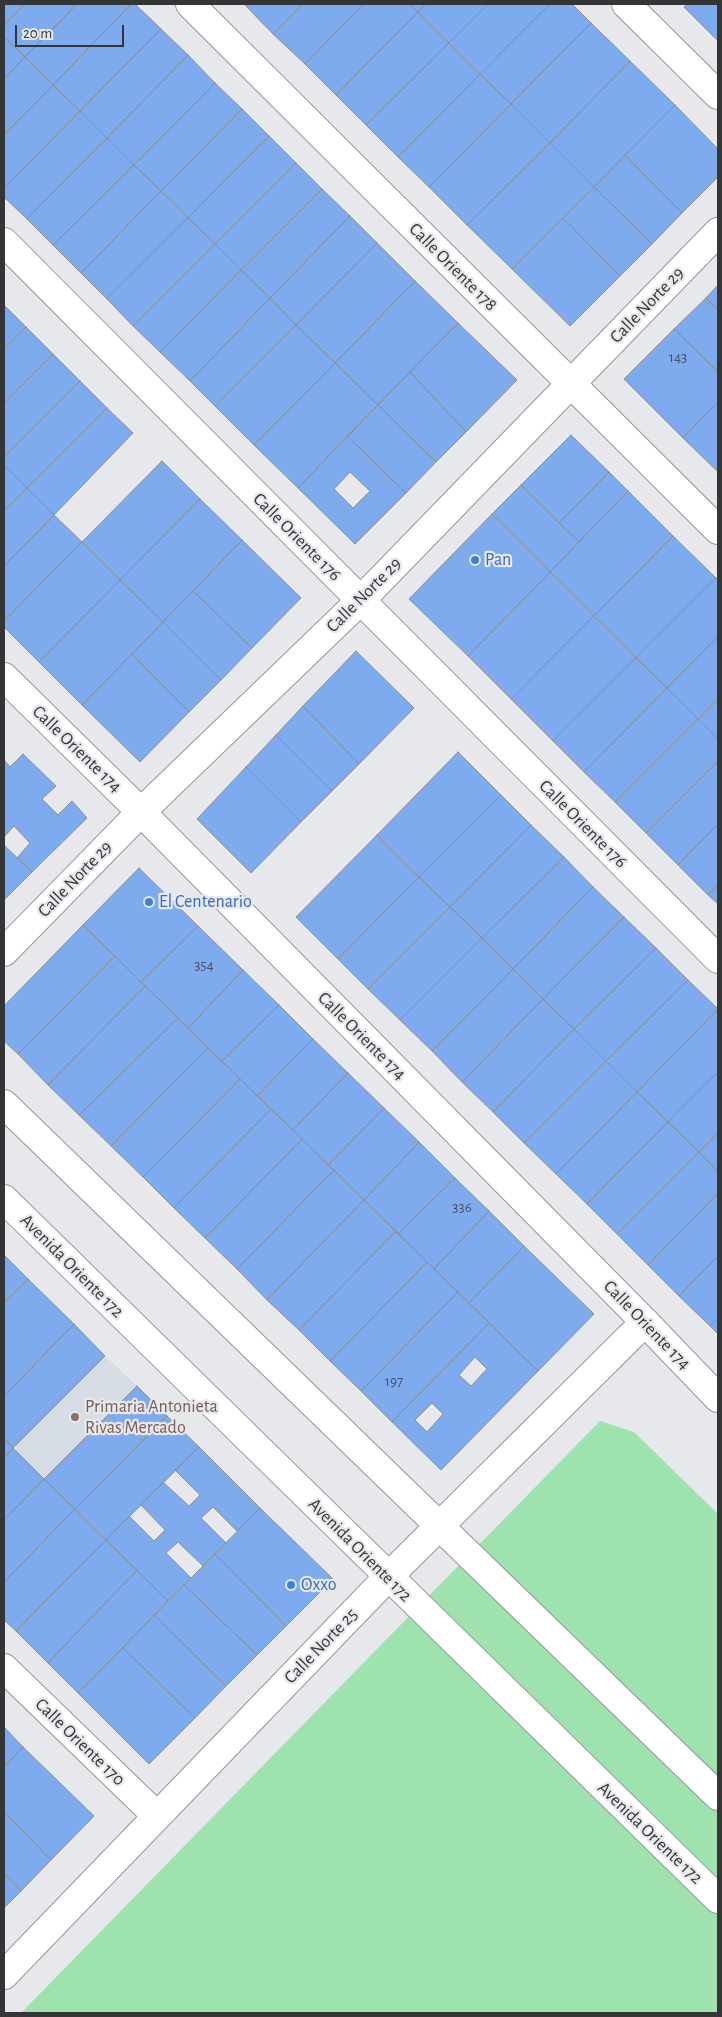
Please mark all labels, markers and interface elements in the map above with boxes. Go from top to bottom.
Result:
scale bar [18,15,126,47]
text: 20 m [23,26,52,41]
street label: Calle Oriente 178 [404,218,502,316]
street label: Calle Norte 29 [605,262,689,348]
house number: 143 [669,348,687,366]
street label: Calle Oriente 176 [248,488,346,586]
place label: Pan [485,549,511,571]
street label: Calle Norte 29 [322,553,406,637]
marker: Pan [469,554,481,566]
street label: Calle Oriente 174 [28,701,126,797]
street label: Calle Oriente 176 [534,775,632,873]
street label: Calle Norte 29 [33,836,117,922]
place label: El Centenario [159,891,252,913]
marker: El Centenario [143,896,155,908]
house number: 354 [194,956,214,974]
street label: Calle Oriente 174 [313,987,411,1085]
house number: 336 [452,1198,472,1216]
street label: Avenida Oriente 172 [16,1210,128,1322]
street label: Calle Oriente 174 [599,1276,695,1374]
house number: 197 [385,1372,403,1390]
place label: Primaria Antonieta Rivas Mercado [85,1396,218,1438]
marker: Primaria Antonieta Rivas Mercado [69,1411,81,1423]
street label: Avenida Oriente 172 [304,1494,416,1606]
place label: Oxxo [301,1574,337,1596]
marker: Oxxo [285,1579,297,1591]
street label: Calle Norte 25 [280,1604,362,1688]
street label: Calle Oriente 170 [30,1694,130,1790]
street label: Avenida Oriente 172 [593,1777,707,1889]

